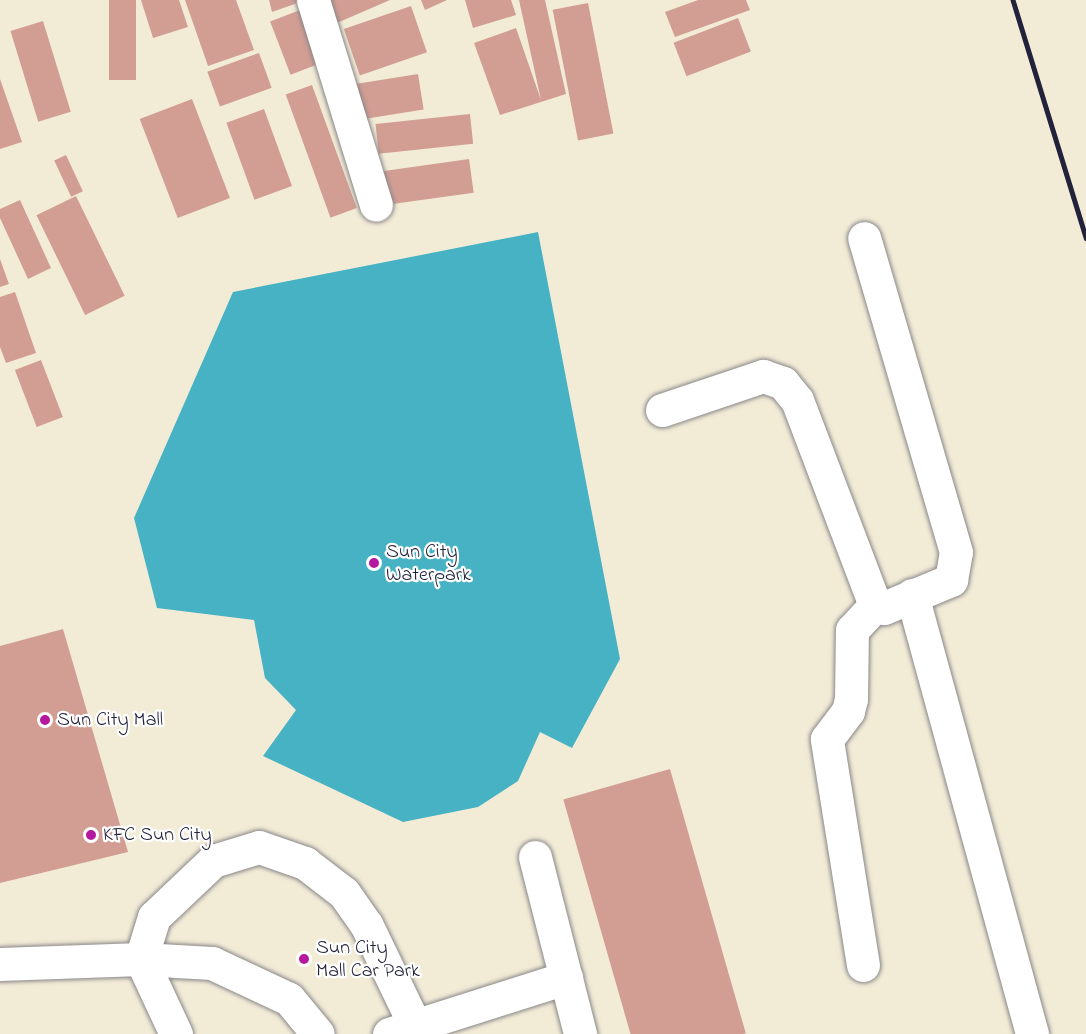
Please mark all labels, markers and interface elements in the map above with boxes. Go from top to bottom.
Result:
place label: Sun City Waterpark [386,540,471,587]
marker: Sun City Waterpark [367,556,381,570]
place label: Sun City Mall [57,708,163,732]
marker: Sun City Mall [38,713,52,727]
place label: KFC Sun City [103,823,212,847]
marker: KFC Sun City [84,828,98,842]
place label: Sun City Mall Car Park [316,936,420,983]
marker: Sun City Mall Car Park [297,952,311,966]

